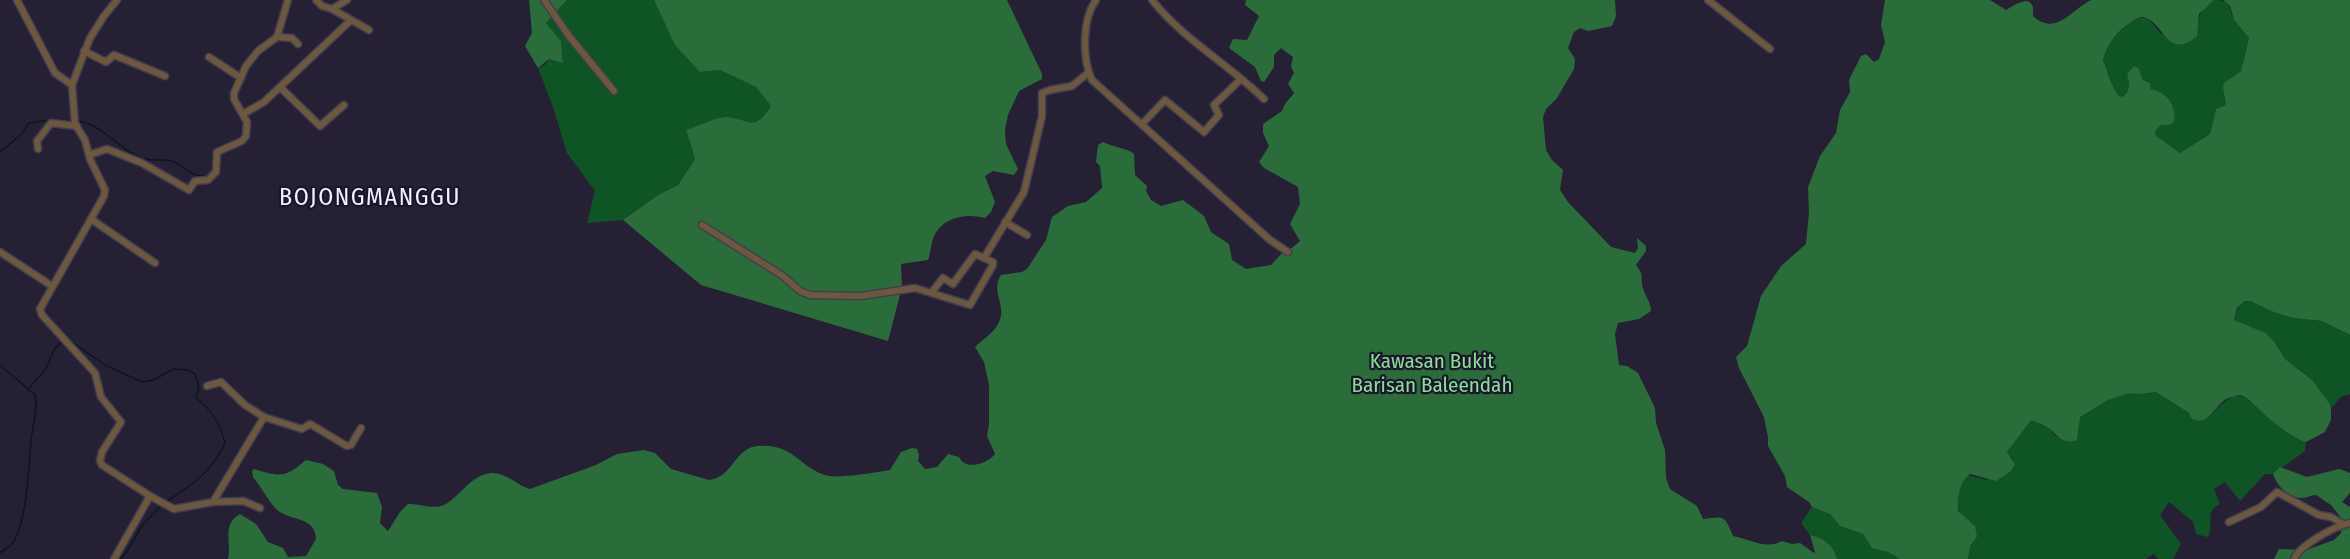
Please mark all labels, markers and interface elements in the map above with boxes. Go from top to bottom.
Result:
district label: BOJONGMANGGU [279,183,461,211]
park label: Kawasan Bukit Barisan Baleendah [1352,348,1512,398]

